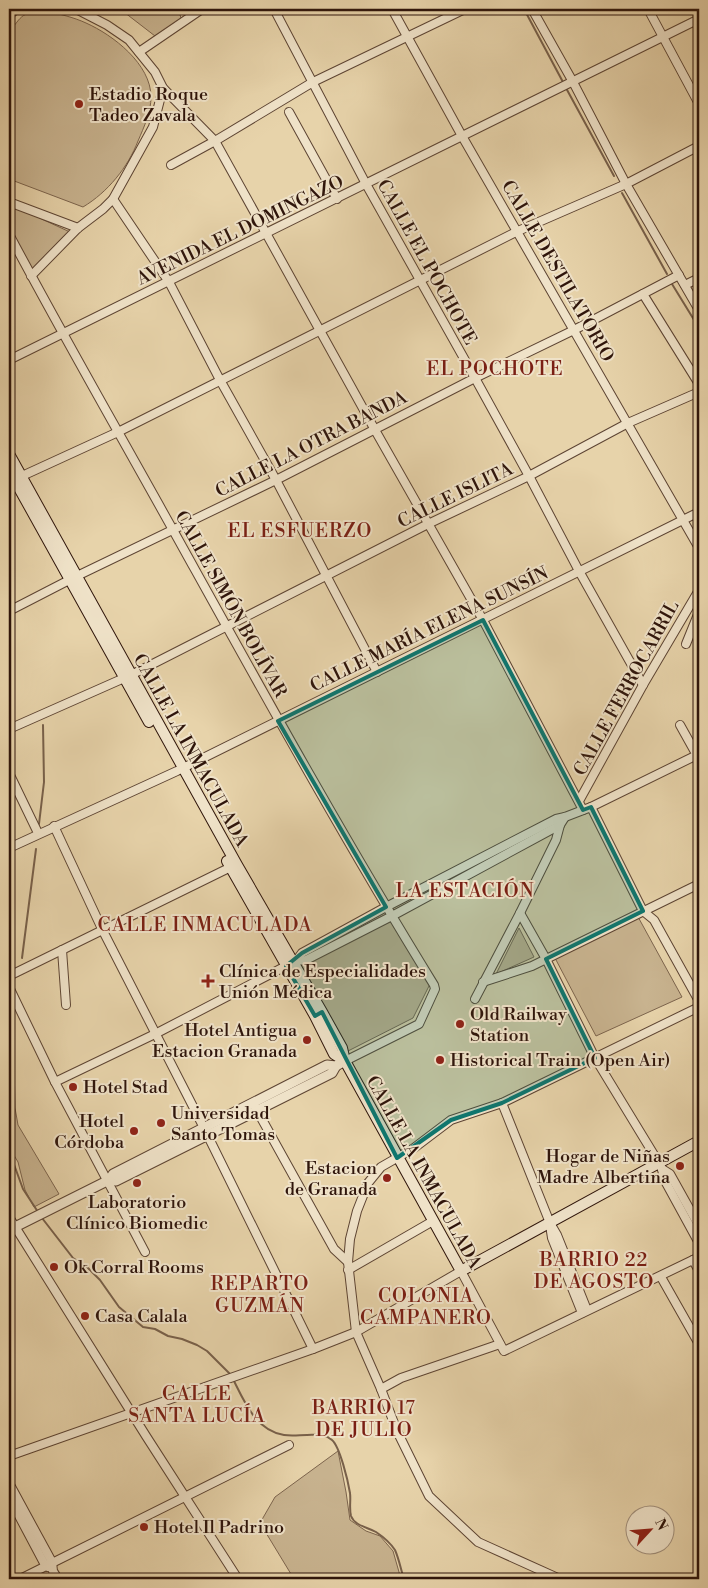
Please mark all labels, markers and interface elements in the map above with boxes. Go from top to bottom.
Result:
place label: Estadio Roque Tadeo Zavala [89,83,208,127]
marker: Estadio Roque Tadeo Zavala [73,98,85,110]
street label: AVENIDA EL DOMINGAZO [132,170,348,291]
street label: CALLE EL POCHOTE [371,175,482,349]
street label: CALLE DESTILATORIO [496,176,619,366]
district label: EL POCHOTE [426,357,564,381]
street label: CALLE LA OTRA BANDA [212,386,412,503]
street label: CALLE ISLITA [394,457,517,533]
street label: CALLE SIMÓN BOLÍVAR [170,507,292,702]
district label: EL ESFUERZO [228,519,372,543]
street label: CALLE MARÍA ELENA SUNSÍN [306,561,553,697]
street label: CALLE FERROCARRIL [569,596,684,780]
street label: CALLE LA INMACULADA [128,650,254,851]
district label: LA ESTACIÓN [395,878,535,903]
district label: CALLE INMACULADA [97,913,313,937]
place label: Clínica de Especialidades Unión Médica [219,960,426,1004]
marker: Clínica de Especialidades Unión Médica [201,974,215,988]
place label: Old Railway Station [470,1003,567,1047]
marker: Old Railway Station [454,1018,466,1030]
place label: Hotel Antigua Estacion Granada [152,1019,298,1063]
marker: Hotel Antigua Estacion Granada [301,1034,313,1046]
place label: Historical Train (Open Air) [450,1049,670,1072]
marker: Historical Train (Open Air) [434,1054,446,1066]
street label: CALLE LA INMACULADA [361,1072,487,1273]
place label: Hotel Stad [83,1076,169,1099]
marker: Hotel Stad [67,1081,79,1093]
place label: Universidad Santo Tomas [171,1102,275,1146]
place label: Hotel Córdoba [54,1110,125,1154]
marker: Universidad Santo Tomas [155,1117,167,1129]
marker: Hotel Córdoba [128,1125,140,1137]
place label: Hogar de Niñas Madre Albertina [537,1145,671,1189]
place label: Estacion de Granada [285,1157,378,1201]
marker: Hogar de Niñas Madre Albertina [674,1160,686,1172]
marker: Estacion de Granada [381,1172,393,1184]
marker: Laboratorio Clínico Biomedic [131,1177,143,1189]
place label: Laboratorio Clínico Biomedic [66,1191,208,1235]
district label: BARRIO 22 DE AGOSTO [534,1248,654,1294]
place label: Ok Corral Rooms [64,1256,204,1279]
marker: Ok Corral Rooms [48,1261,60,1273]
district label: REPARTO GUZMÁN [211,1272,309,1318]
district label: COLONIA CAMPANERO [360,1284,492,1330]
place label: Casa Calala [95,1305,188,1328]
marker: Casa Calala [79,1310,91,1322]
district label: CALLE SANTA LUCÍA [128,1382,266,1428]
district label: BARRIO 17 DE JULIO [311,1396,416,1442]
north arrow [626,1506,676,1556]
place label: Hotel Il Padrino [154,1516,284,1539]
text: N [650,1516,671,1534]
marker: Hotel Il Padrino [138,1521,150,1533]

